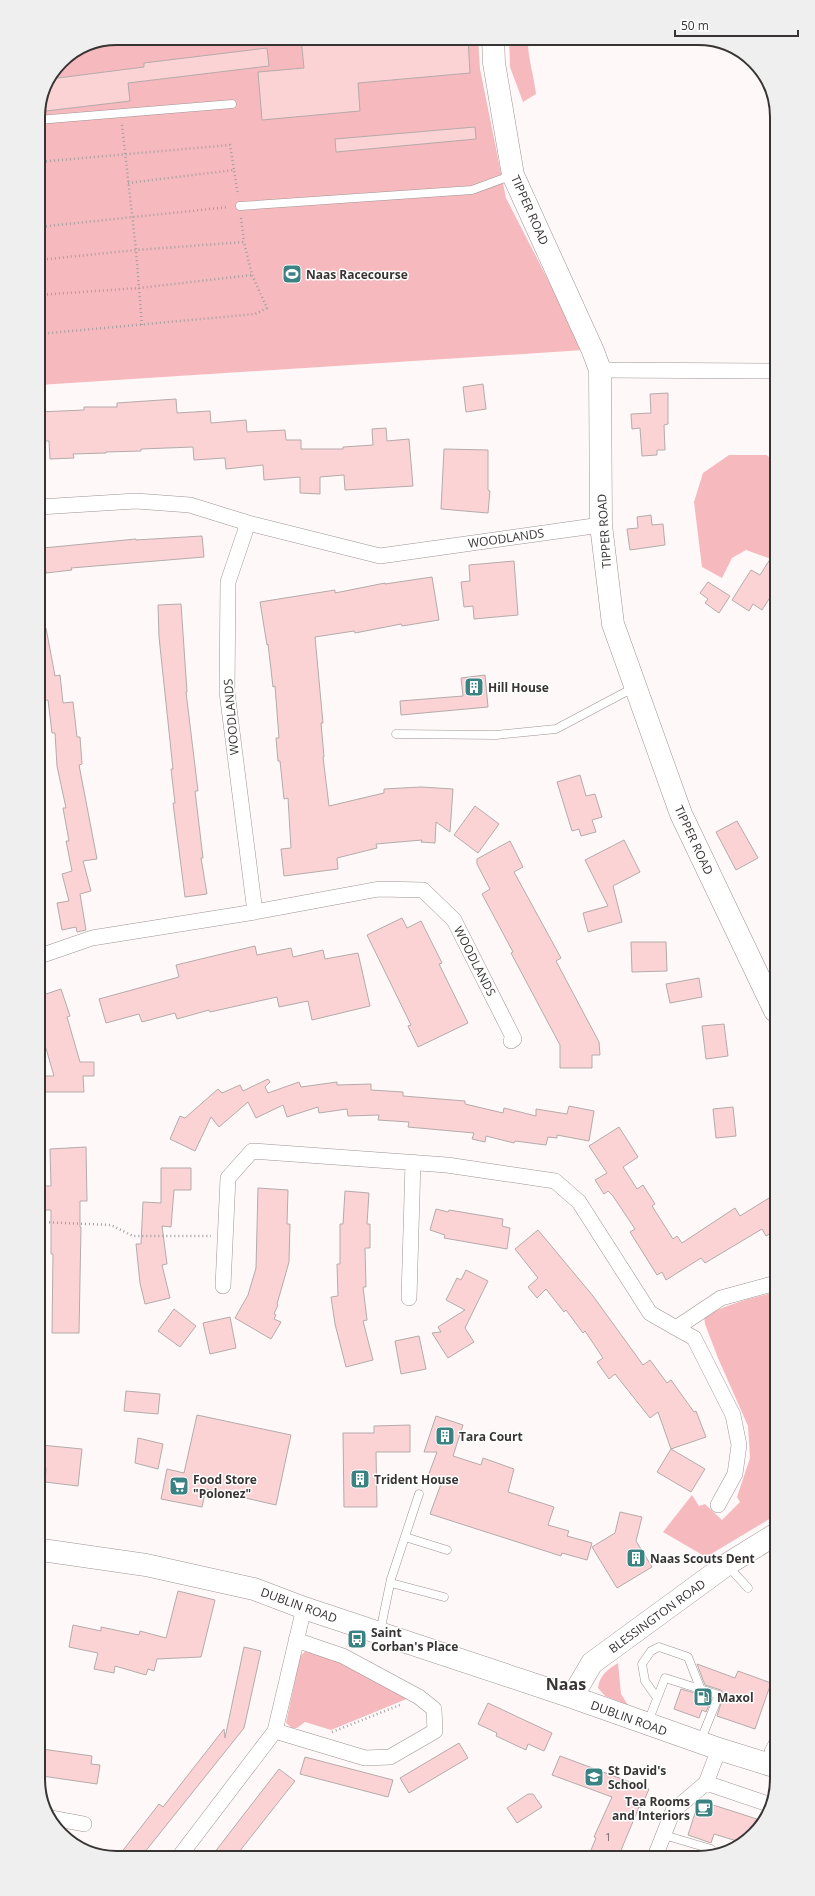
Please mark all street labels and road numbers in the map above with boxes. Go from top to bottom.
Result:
street label: TIPPER ROAD [507,172,553,248]
street label: TIPPER ROAD [593,493,615,569]
street label: WOODLANDS [467,524,545,552]
street label: WOODLANDS [219,678,243,756]
street label: TIPPER ROAD [671,803,717,877]
street label: WOODLANDS [450,923,500,999]
street label: BLESSINGTON ROAD [605,1575,709,1657]
street label: DUBLIN ROAD [258,1583,340,1627]
street label: DUBLIN ROAD [588,1696,670,1740]

